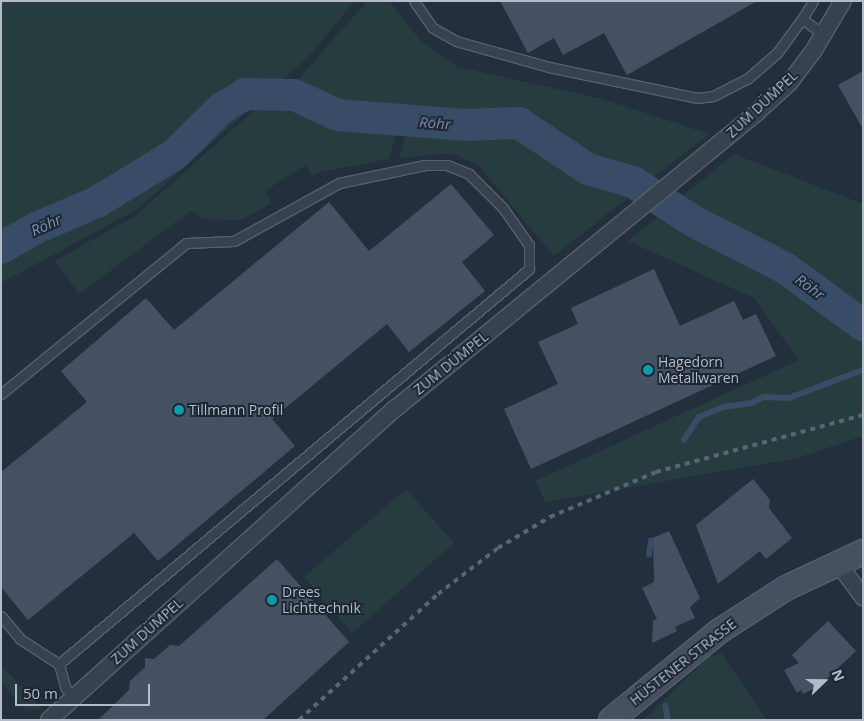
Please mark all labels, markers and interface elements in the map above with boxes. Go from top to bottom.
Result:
street label: ZUM DÜMPEL [723,67,801,141]
water label: Röhr [418,113,452,133]
water label: Röhr [28,210,64,240]
water label: Röhr [792,270,828,304]
street label: ZUM DÜMPEL [410,328,492,398]
place label: Hagedorn Metallwaren [658,354,739,387]
marker: Hagedorn Metallwaren [642,364,654,376]
place label: Tillmann Profil [189,402,283,418]
marker: Tillmann Profil [173,404,185,416]
place label: Drees Lichttechnik [282,584,361,616]
street label: ZUM DÜMPEL [108,594,186,668]
marker: Drees Lichttechnik [266,594,278,606]
street label: HÜSTENER STRASSE [626,615,740,709]
north arrow [799,656,849,706]
text: N [827,666,849,684]
scale bar [18,674,152,706]
text: 50 m [23,683,58,703]

